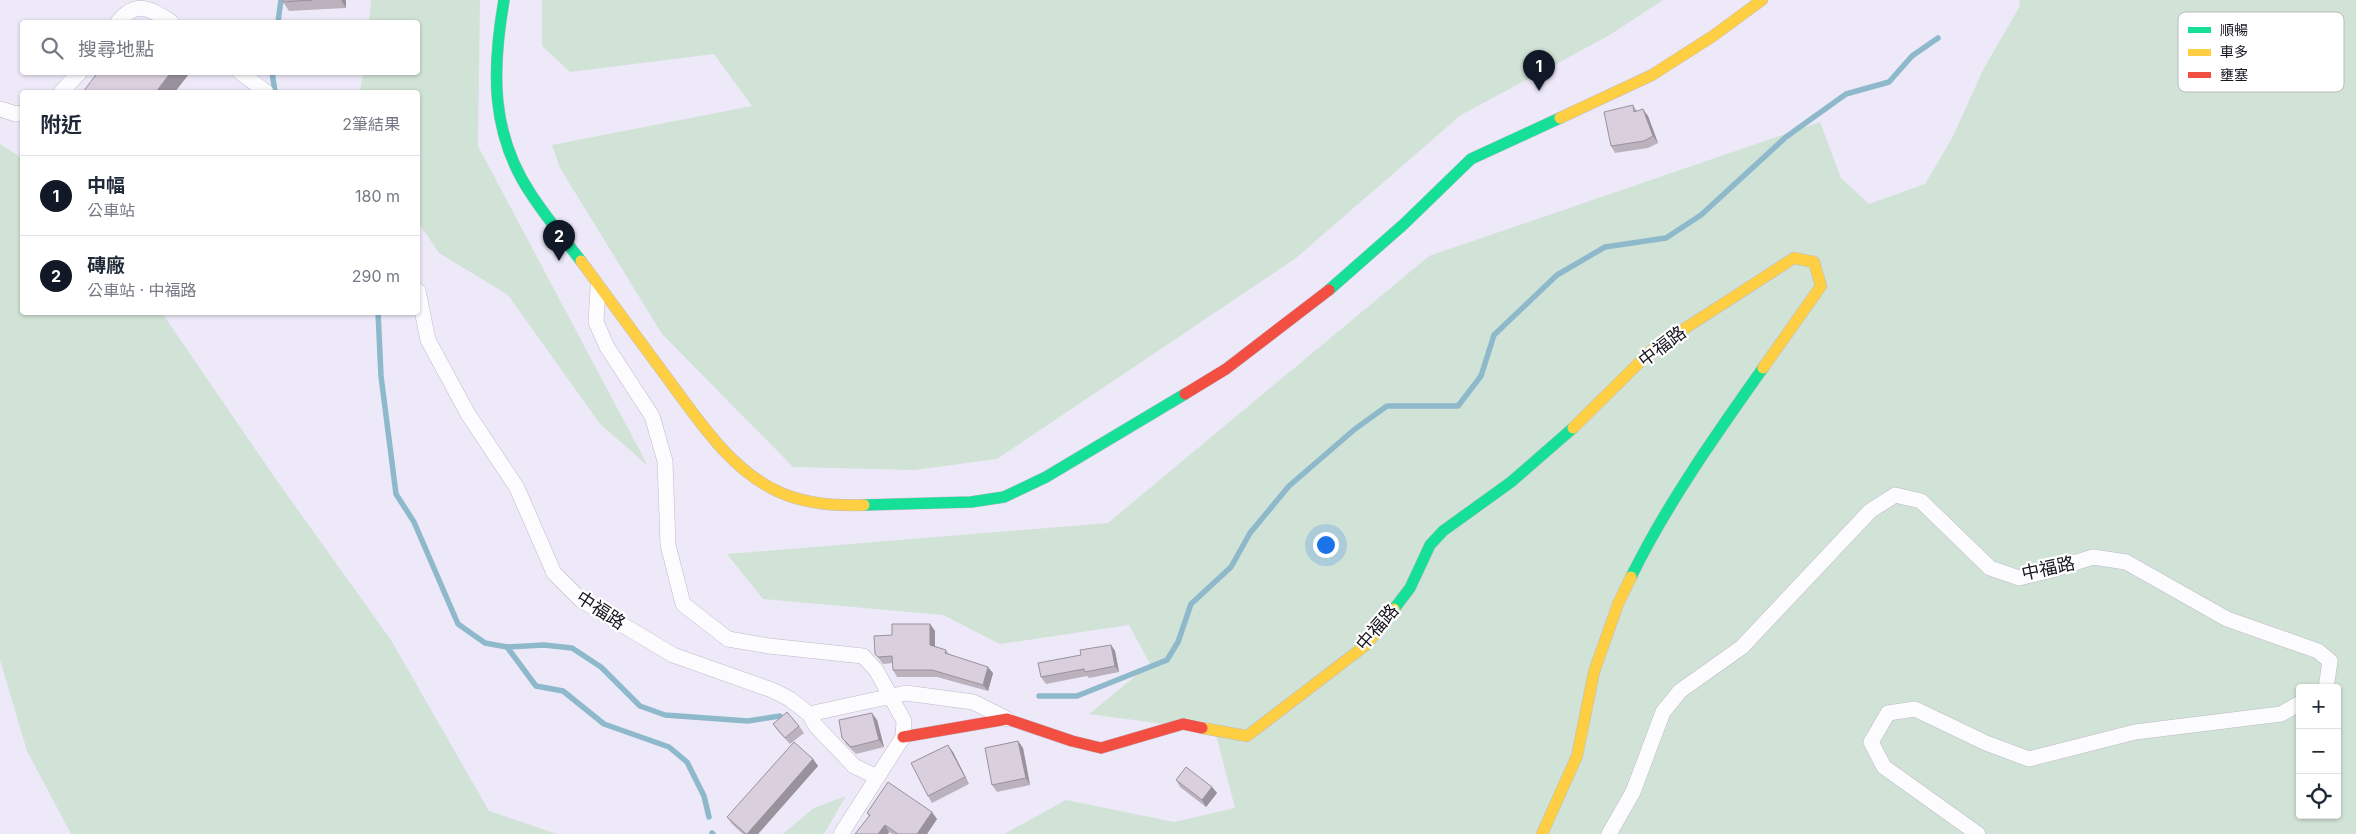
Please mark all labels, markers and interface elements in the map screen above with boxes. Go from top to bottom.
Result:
legend [2178,12,2344,92]
search box [20,20,420,75]
text: 順暢 [2220,21,2248,38]
icon: search [38,34,66,62]
text: 搜尋地點 [78,38,154,61]
text: 車多 [2220,43,2248,60]
pin: 1 [1523,50,1555,91]
text: 壅塞 [2220,66,2248,83]
text: 附近 [40,112,82,137]
text: 2筆結果 [342,114,400,134]
text: 中幅 [87,174,125,197]
text: 1 [53,186,59,206]
text: 180 m [355,186,400,206]
text: 公車站 [87,200,135,220]
pin: 2 [543,220,575,261]
text: 磚廠 [87,254,125,277]
text: 2 [51,266,61,286]
text: 290 m [352,266,400,286]
text: 公車站 · 中福路 [87,280,197,300]
street label: 中福路 [1634,321,1690,371]
your location [1313,532,1339,558]
street label: 中福路 [2019,552,2077,584]
street label: 中福路 [573,586,629,634]
street label: 中福路 [1351,600,1403,654]
map controls [2296,684,2341,819]
button: + [2296,684,2341,729]
button: − [2296,729,2341,774]
button: locate [2296,774,2341,819]

